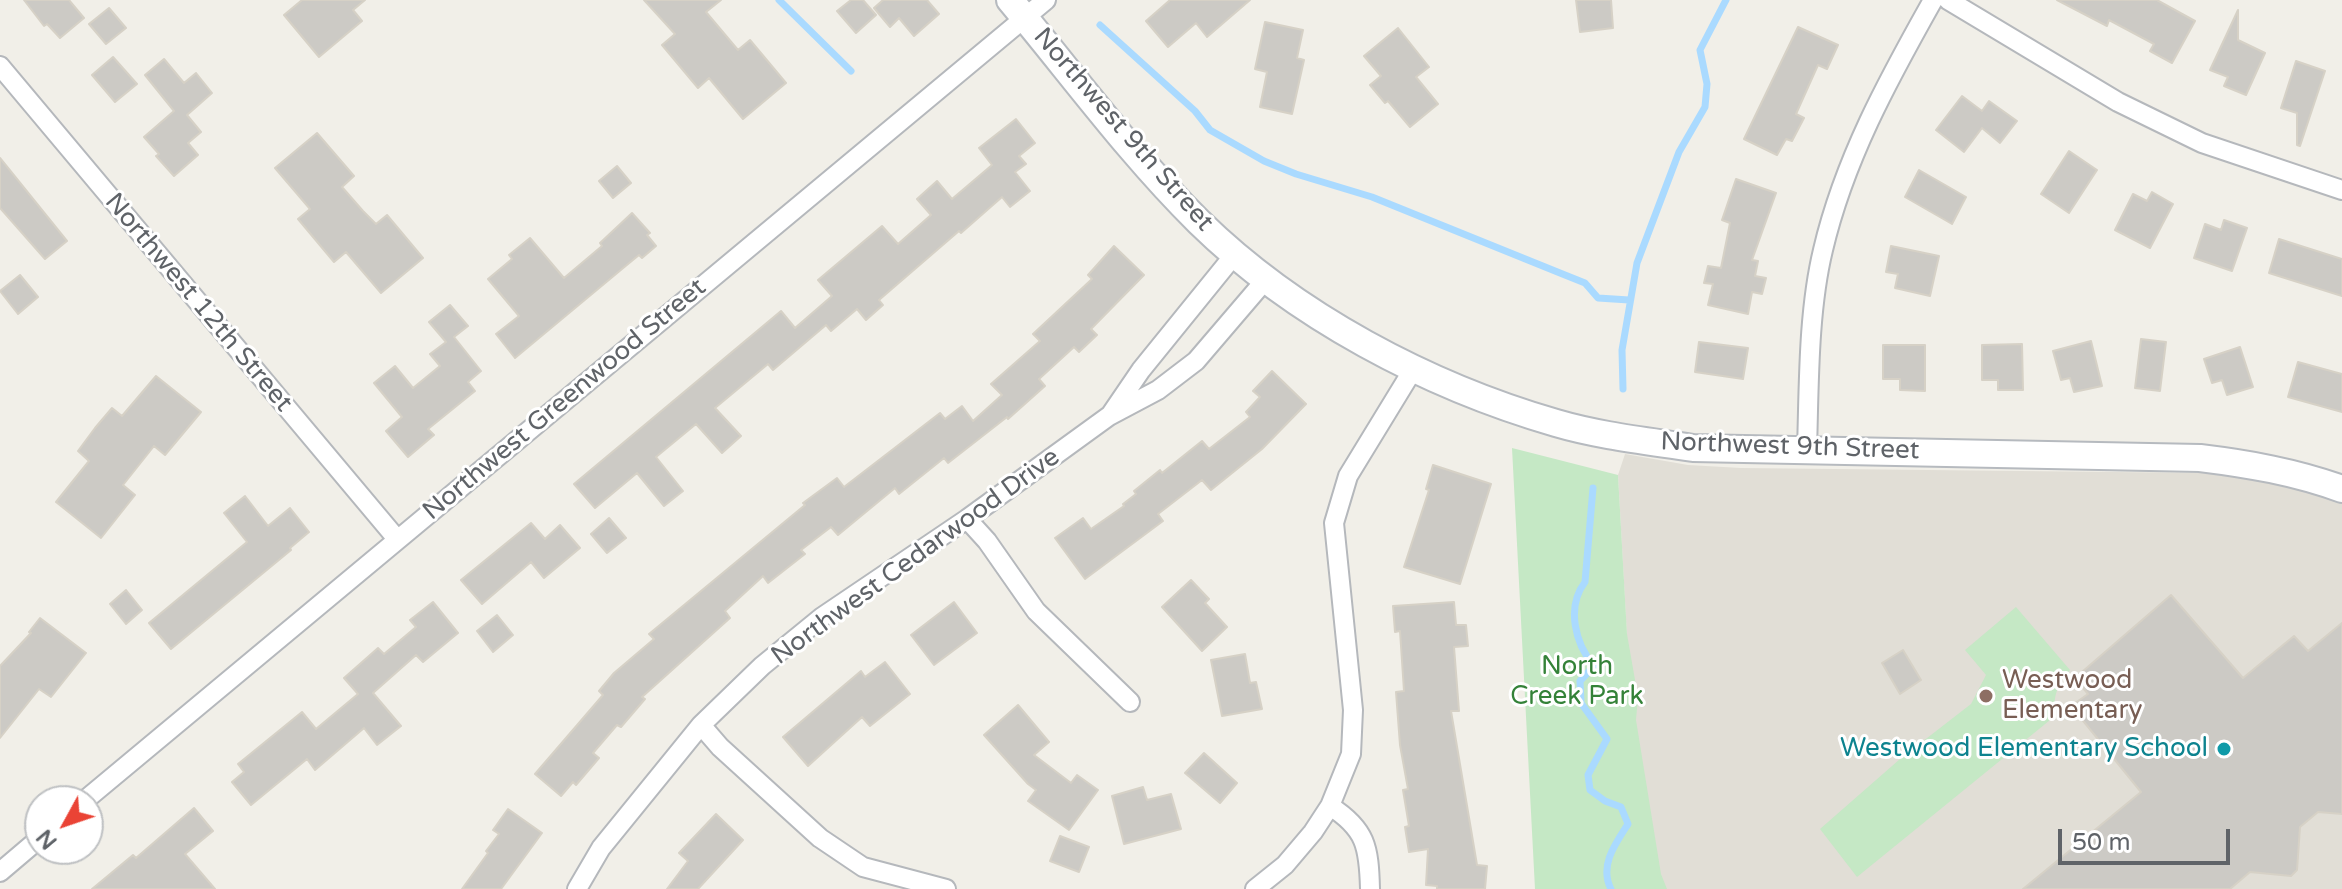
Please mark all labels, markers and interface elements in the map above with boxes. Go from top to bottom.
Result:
street label: Northwest 9th Street [1026,22,1220,238]
street label: Northwest 12th Street [98,187,298,419]
street label: Northwest Greenwood Street [417,272,713,528]
street label: Northwest 9th Street [1660,427,1920,467]
street label: Northwest Cedarwood Drive [766,442,1066,672]
park label: North Creek Park [1510,651,1644,712]
place label: Westwood Elementary [2002,665,2142,726]
marker: Westwood Elementary [1977,687,1995,705]
place label: Westwood Elementary School [1840,733,2208,765]
marker: Westwood Elementary School [2215,740,2233,758]
north arrow [24,785,104,865]
scale bar [2062,813,2234,863]
text: N [32,824,63,854]
text: 50 m [2072,828,2130,857]

